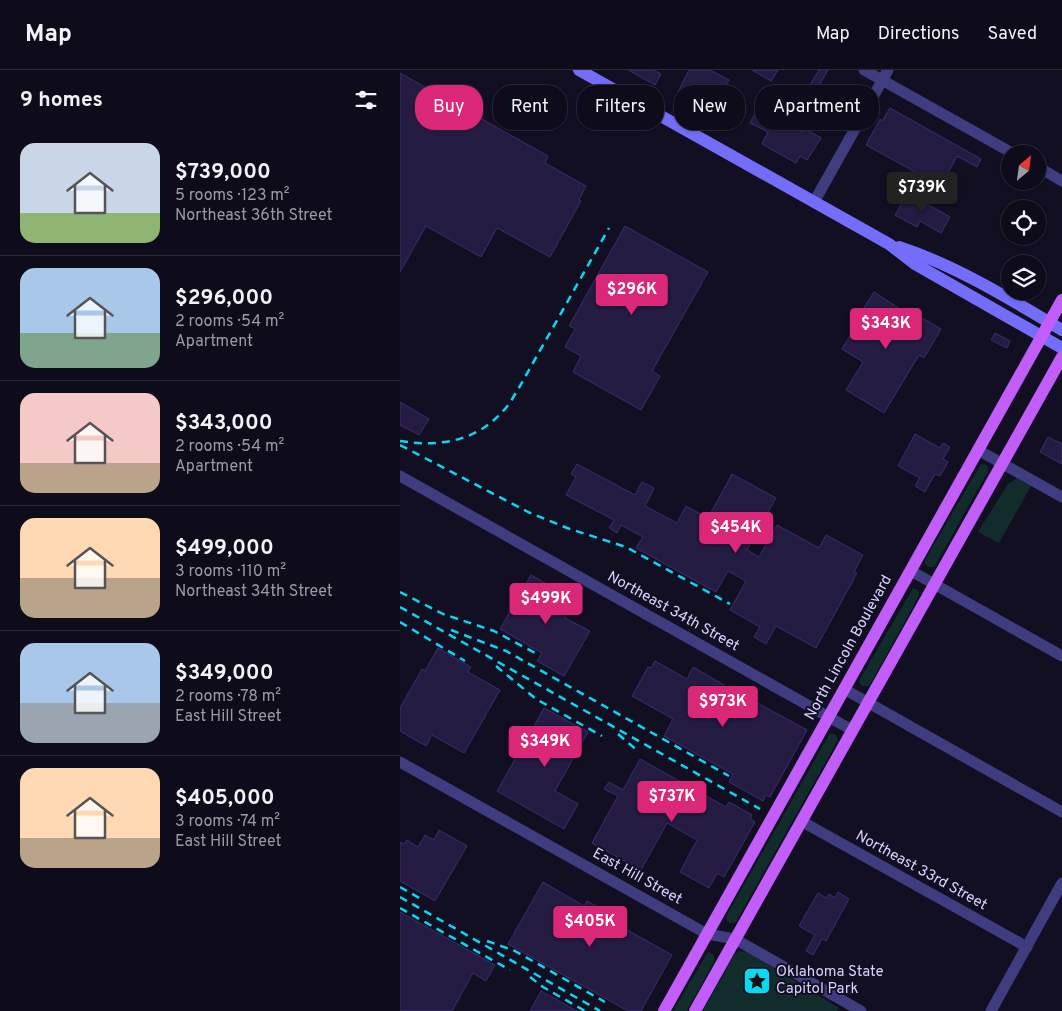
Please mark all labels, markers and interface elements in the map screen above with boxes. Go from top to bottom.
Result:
text: Map [25,20,72,50]
text: Map [816,23,850,46]
text: Directions [878,23,960,46]
text: Saved [988,23,1037,46]
chip: Buy [415,85,483,130]
chip: Rent [493,85,567,130]
chip: Filters [577,85,664,130]
chip: New [674,85,745,130]
chip: Apartment [755,85,879,130]
icon: filters [352,86,380,114]
text: 9 homes [20,87,103,114]
north arrow [1001,145,1046,190]
map controls [1001,145,1046,300]
text: $739,000 [175,159,271,186]
icon: home [60,163,120,223]
pin: $739K [887,172,957,214]
text: $739K [898,178,946,198]
text: 5 rooms · 123 m² [175,186,290,206]
button: locate [1001,200,1046,245]
text: Northeast 36th Street [175,206,332,226]
button: layers [1001,255,1046,300]
pin: $296K [597,274,667,316]
text: $296K [607,280,657,300]
text: $296,000 [175,285,273,312]
icon: home [60,288,120,348]
pin: $343K [851,308,921,350]
text: 2 rooms · 54 m² [175,312,284,332]
text: $343K [861,314,911,334]
text: Apartment [175,332,253,352]
text: $343,000 [175,410,273,437]
icon: home [60,413,120,473]
text: 2 rooms · 54 m² [175,437,284,457]
text: Apartment [175,457,253,477]
pin: $454K [701,512,771,554]
text: $454K [710,518,762,538]
text: $499,000 [175,535,274,562]
icon: home [60,538,120,598]
text: 3 rooms · 110 m² [175,562,286,582]
street label: Northeast 34th Street [604,568,742,656]
street label: North Lincoln Boulevard [801,572,897,724]
text: Northeast 34th Street [175,582,333,602]
pin: $499K [511,582,581,625]
text: $499K [521,589,571,609]
text: $349,000 [175,660,274,687]
icon: home [60,663,120,723]
pin: $973K [688,686,758,728]
text: 2 rooms · 78 m² [175,687,281,707]
text: $973K [699,692,747,712]
text: East Hill Street [175,707,282,727]
pin: $349K [510,726,580,768]
text: $349K [520,732,570,752]
pin: $737K [637,780,707,823]
text: $405,000 [175,785,275,812]
text: $737K [648,787,696,807]
icon: home [60,788,120,848]
text: 3 rooms · 74 m² [175,812,280,832]
street label: Northeast 33rd Street [852,827,990,915]
text: East Hill Street [175,832,282,852]
street label: East Hill Street [589,844,685,910]
pin: $405K [555,906,625,948]
text: $405K [564,912,616,932]
place label: Oklahoma State Capitol Park [776,963,884,999]
place icon: Oklahoma State Capitol Park [742,966,772,996]

